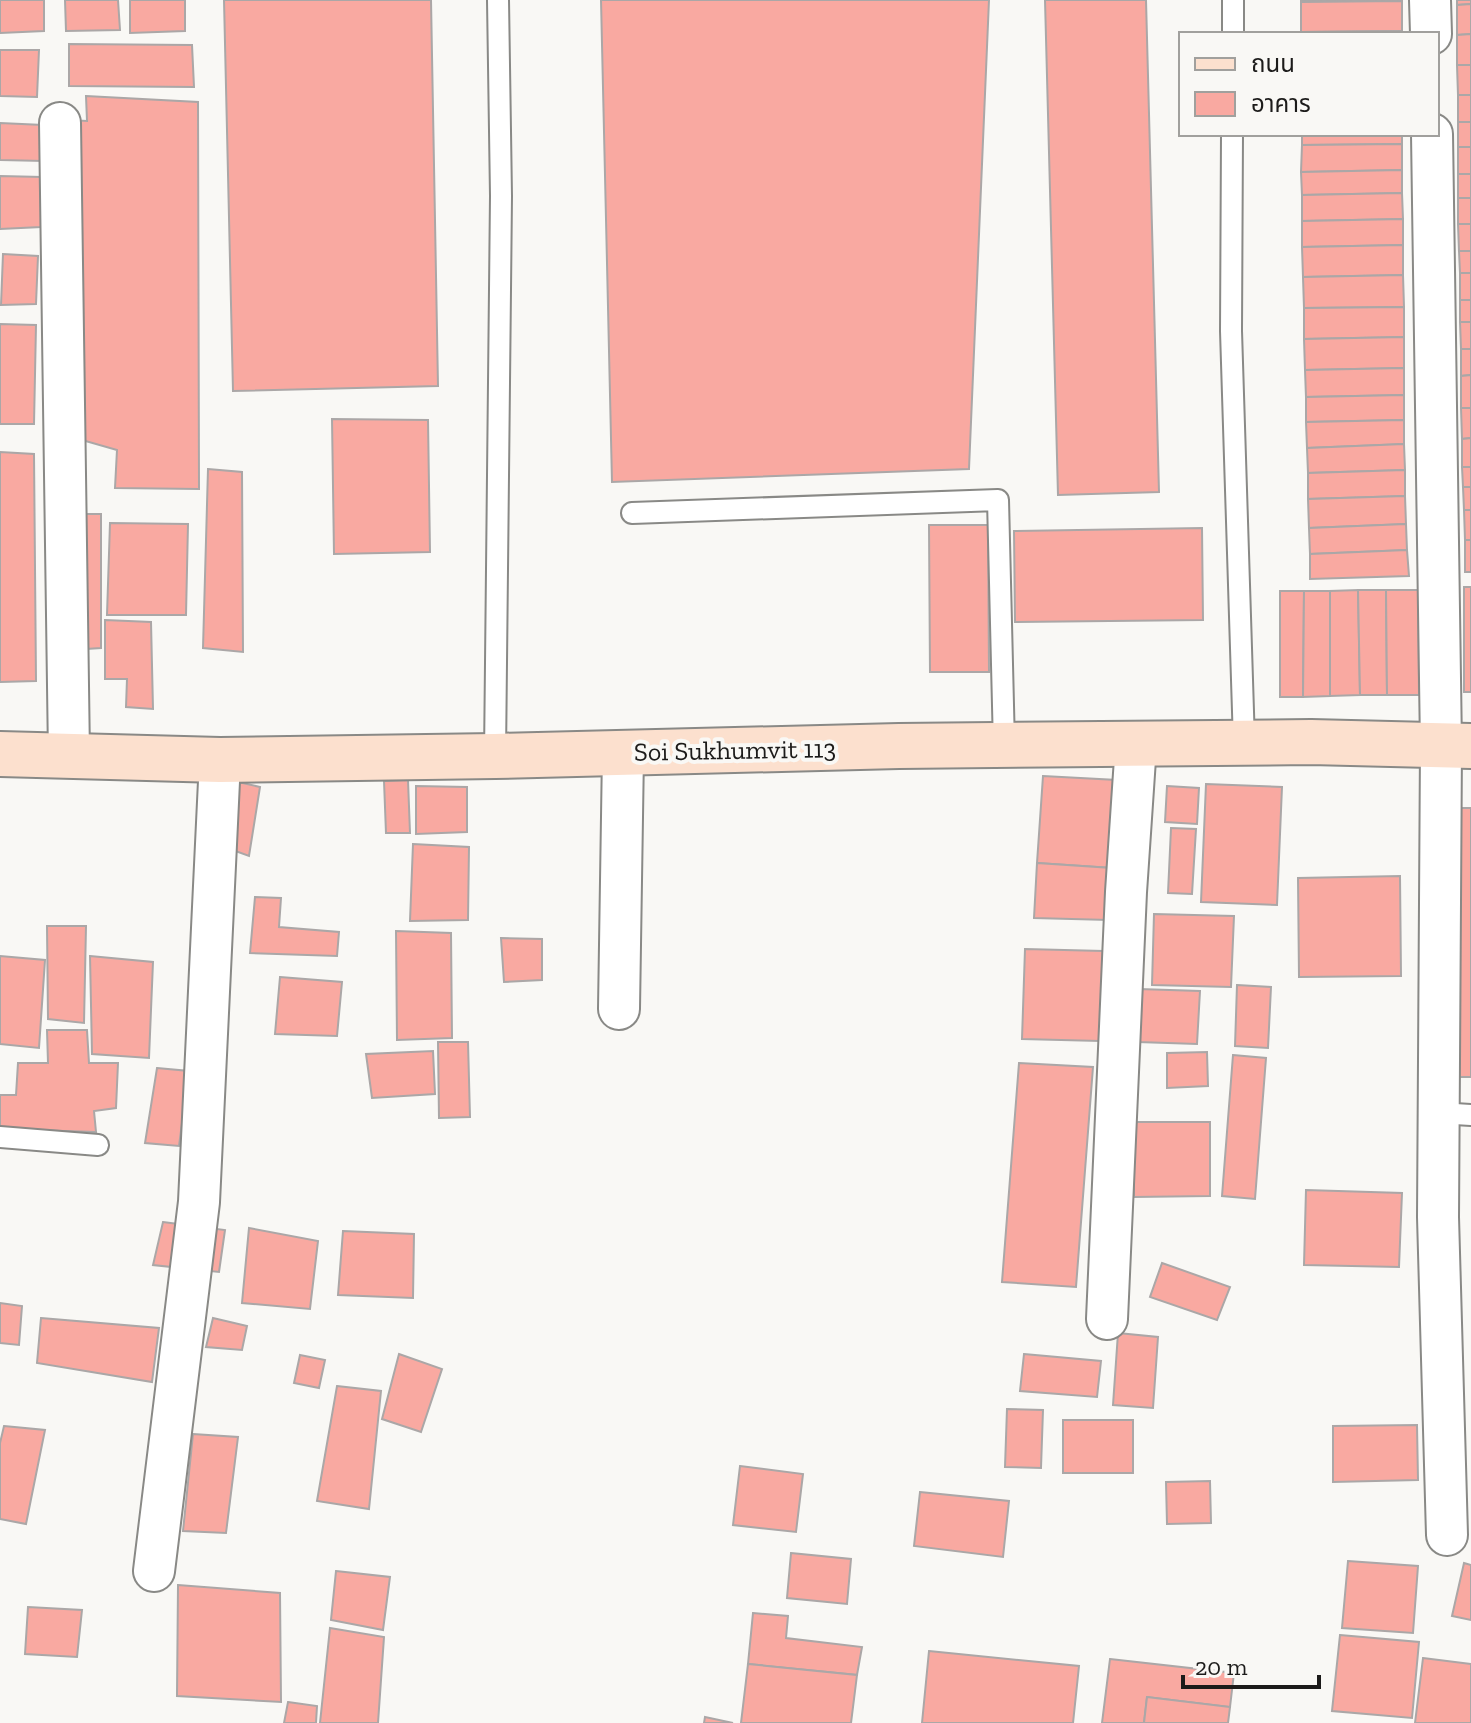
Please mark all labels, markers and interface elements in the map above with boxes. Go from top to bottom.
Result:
legend [1179,32,1439,136]
text: ถนน [1251,49,1295,78]
text: อาคาร [1251,89,1311,118]
street label: Soi Sukhumvit 113 [634,732,836,768]
scale bar [1183,1639,1319,1689]
text: 20 m [1195,1652,1248,1681]

